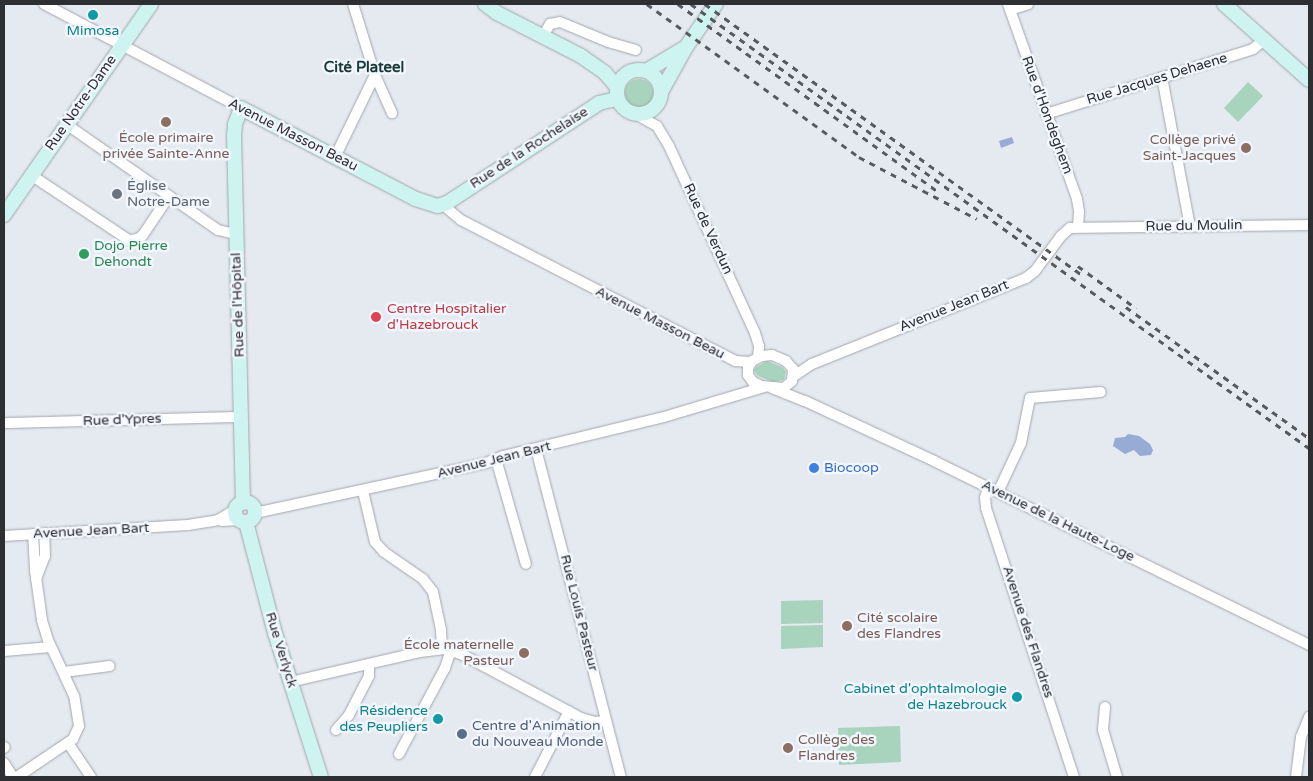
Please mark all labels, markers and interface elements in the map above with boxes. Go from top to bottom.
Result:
marker: Mimosa [87,9,99,21]
place label: Mimosa [67,23,119,39]
street label: Rue Jacques Dehaene [1085,50,1229,108]
street label: Rue Notre-Dame [42,52,120,154]
street label: Rue d'Hondeghem [1018,54,1076,176]
district label: Cité Plateel [324,59,404,77]
street label: Avenue Masson Beau [225,95,361,175]
street label: Rue de la Rochelaise [467,104,591,192]
marker: École primaire privée Sainte-Anne [160,116,172,128]
place label: École primaire privée Sainte-Anne [103,130,229,162]
place label: Collège privé Saint-Jacques [1143,132,1236,164]
marker: Collège privé Saint-Jacques [1240,142,1252,154]
place label: Église Notre-Dame [127,178,210,210]
street label: Rue de Verdun [680,181,736,277]
marker: Église Notre-Dame [111,188,123,200]
street label: Rue du Moulin [1145,217,1243,235]
place label: Dojo Pierre Dehondt [94,238,168,270]
marker: Dojo Pierre Dehondt [78,248,90,260]
street label: Rue de l'Hôpital [228,252,248,358]
street label: Avenue Jean Bart [897,276,1011,336]
street label: Avenue Masson Beau [592,283,728,363]
place label: Centre Hospitalier d'Hazebrouck [387,301,506,334]
marker: Centre Hospitalier d'Hazebrouck [369,310,383,324]
street label: Rue d'Ypres [82,410,162,430]
street label: Avenue Jean Bart [435,438,553,482]
place label: Biocoop [824,460,879,476]
marker: Biocoop [808,462,820,474]
street label: Avenue de la Haute-Loge [979,477,1137,565]
street label: Avenue Jean Bart [32,520,150,542]
street label: Rue Louis Pasteur [556,553,602,673]
street label: Avenue des Flandres [999,564,1057,700]
street label: Rue Verlyck [262,610,300,690]
place label: Cité scolaire des Flandres [857,610,941,642]
marker: Cité scolaire des Flandres [841,620,853,632]
place label: École maternelle Pasteur [404,637,514,670]
marker: École maternelle Pasteur [518,647,530,659]
place label: Cabinet d'ophtalmologie de Hazebrouck [844,681,1007,714]
marker: Cabinet d'ophtalmologie de Hazebrouck [1011,691,1023,703]
place label: Résidence des Peupliers [339,703,428,736]
marker: Résidence des Peupliers [432,713,444,725]
place label: Centre d'Animation du Nouveau Monde [472,718,603,750]
marker: Centre d'Animation du Nouveau Monde [456,728,468,740]
place label: Collège des Flandres [798,732,875,764]
marker: Collège des Flandres [782,742,794,754]

